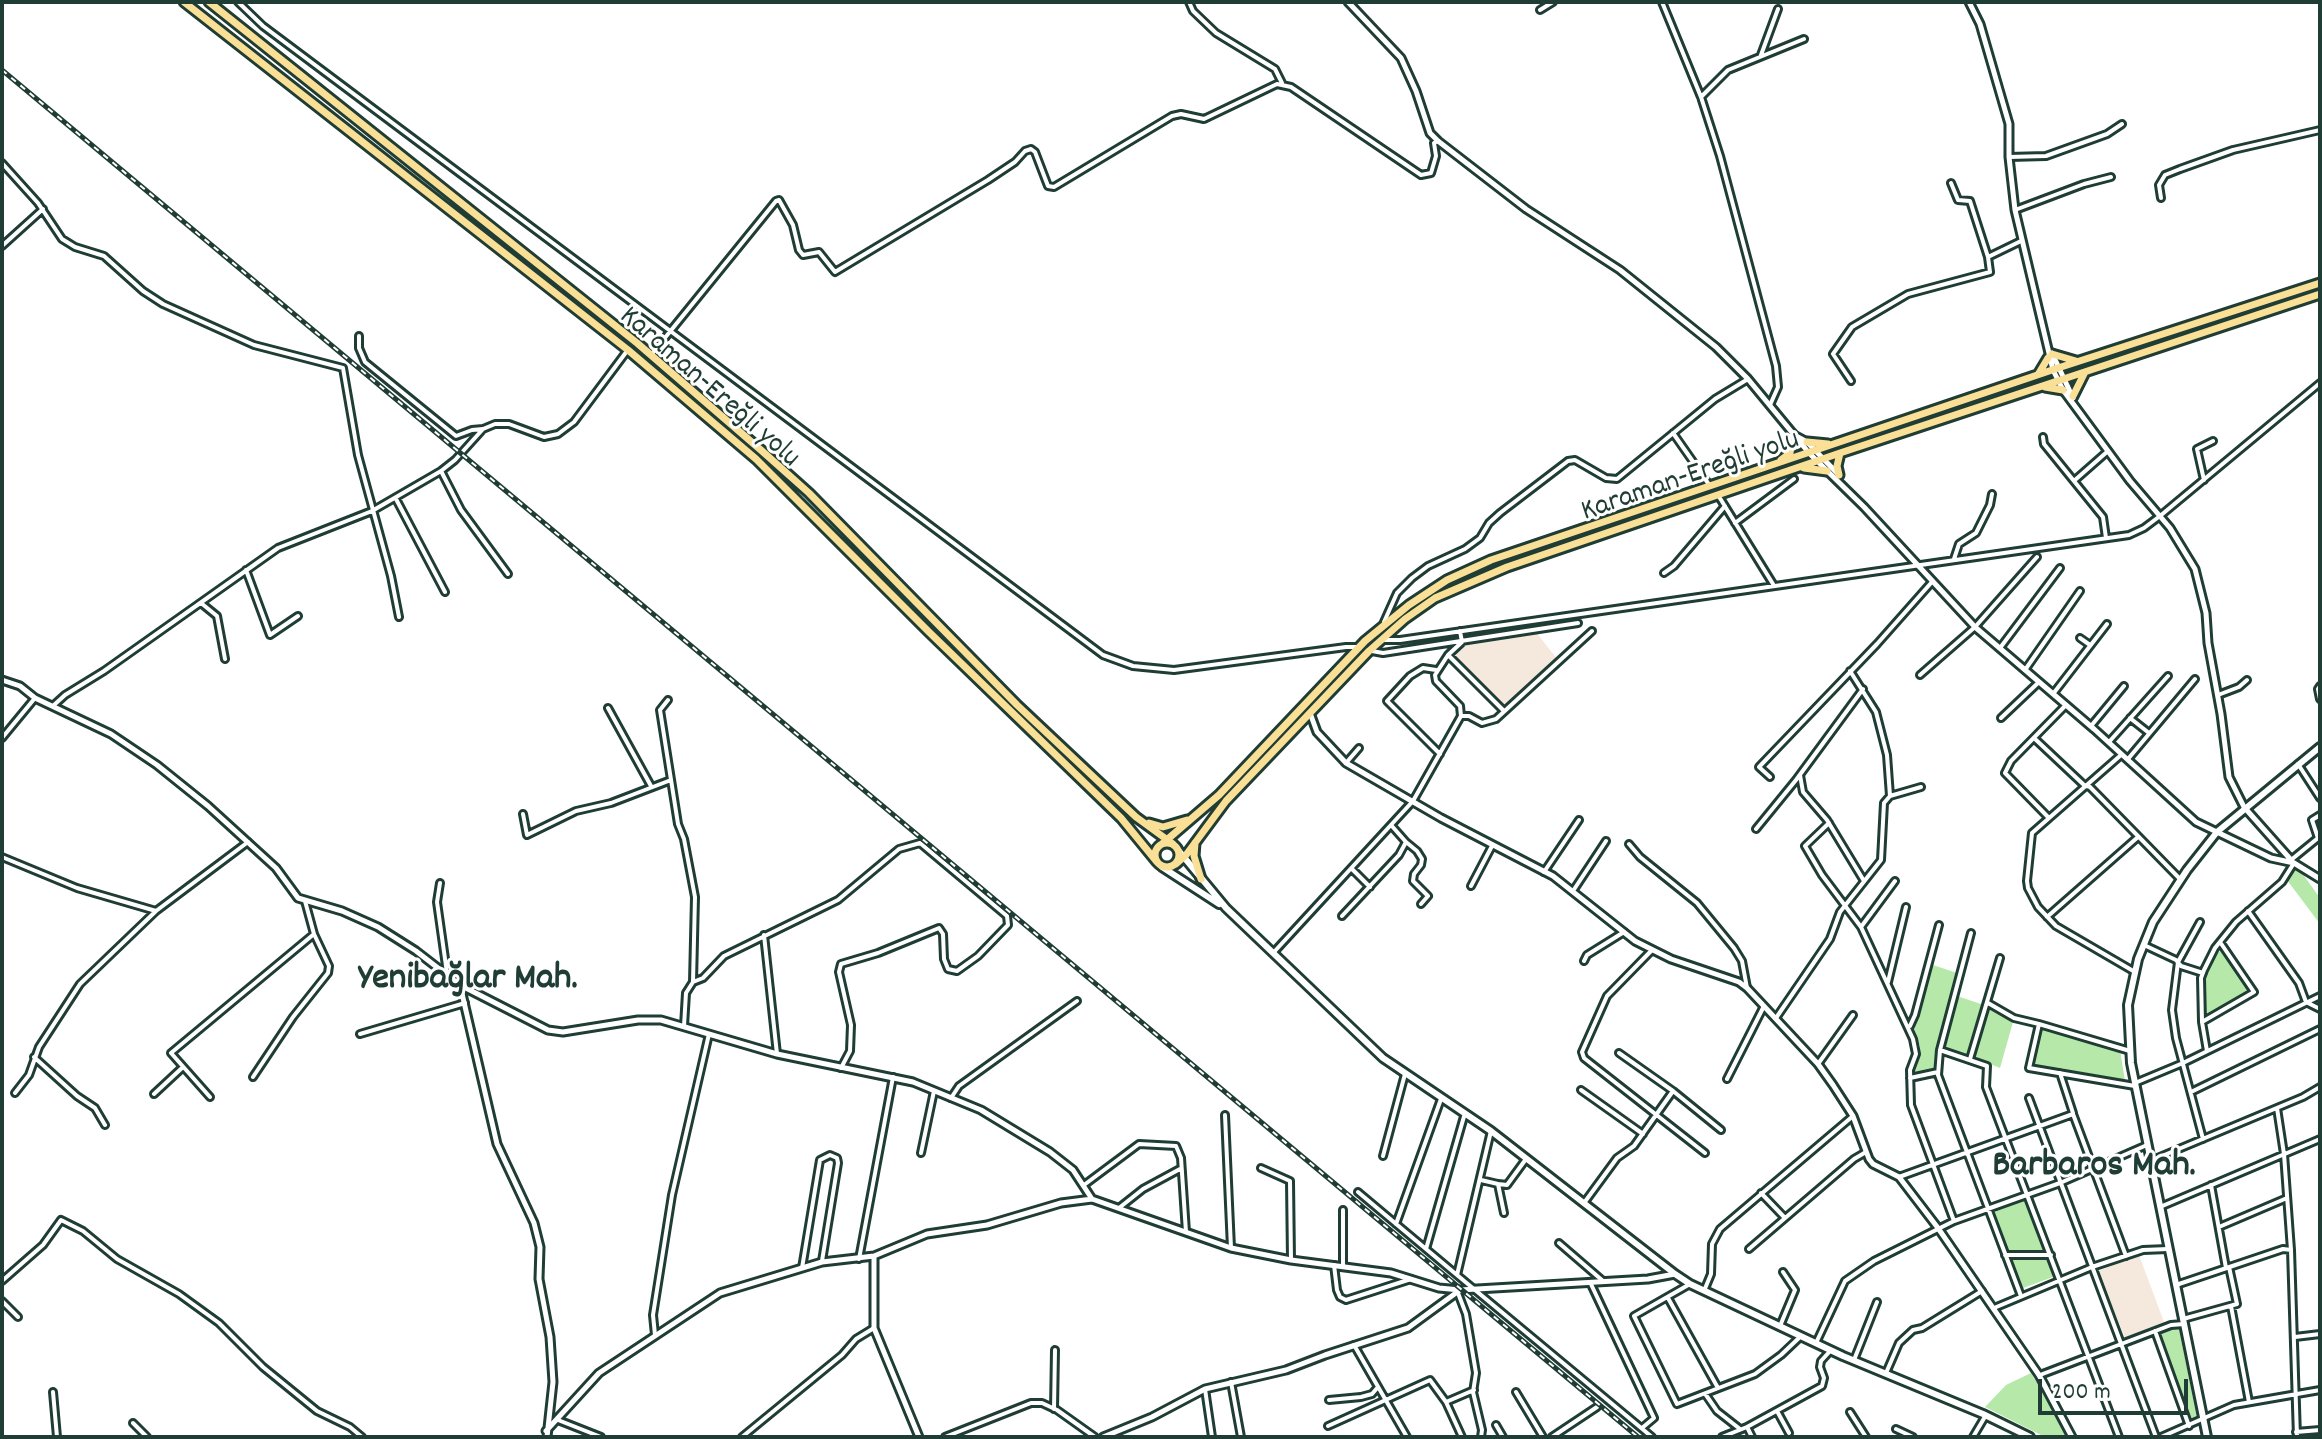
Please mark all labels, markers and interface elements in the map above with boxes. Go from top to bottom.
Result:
street label: Karaman-Ereğli yolu [610,301,806,477]
street label: Karaman-Ereğli yolu [1577,424,1805,532]
district label: Yenibağlar Mah. [358,959,578,1005]
district label: Barbaros Mah. [1992,1146,2196,1192]
scale bar [2042,1363,2192,1413]
text: 200 m [2052,1376,2111,1410]

